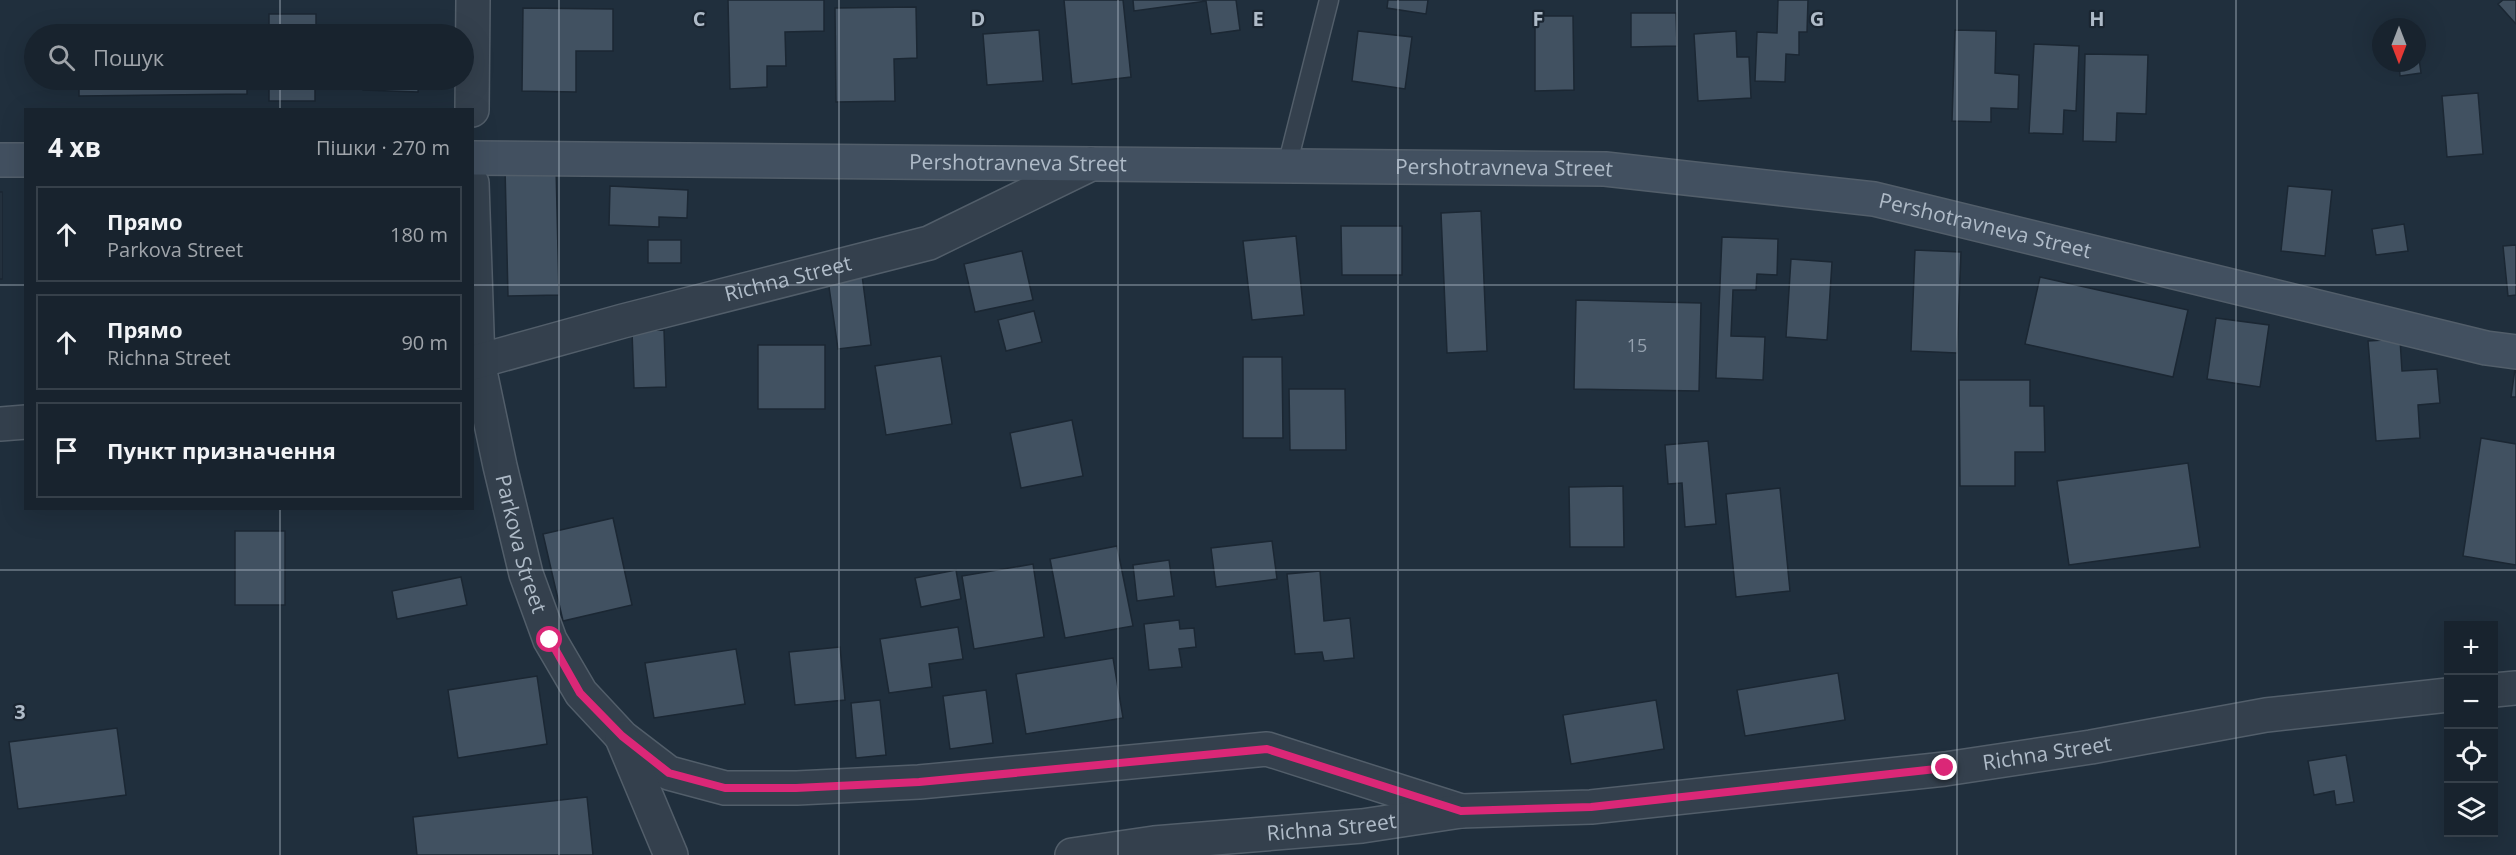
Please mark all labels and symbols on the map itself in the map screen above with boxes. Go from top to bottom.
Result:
text: C [693,5,706,32]
text: D [971,5,985,32]
text: E [1252,5,1264,32]
text: F [1533,5,1543,32]
text: G [1810,5,1824,32]
text: H [2089,5,2105,32]
north arrow [2372,18,2426,72]
street label: Pershotravneva Street [909,147,1127,177]
street label: Pershotravneva Street [1395,152,1614,183]
street label: Pershotravneva Street [1876,186,2094,264]
street label: Richna Street [721,248,854,308]
house number: 15 [1627,333,1647,357]
street label: Parkova Street [489,471,554,617]
route start [536,626,562,652]
text: 3 [14,698,26,725]
street label: Richna Street [1981,729,2114,776]
route end [1931,754,1957,780]
street label: Richna Street [1266,806,1398,847]

